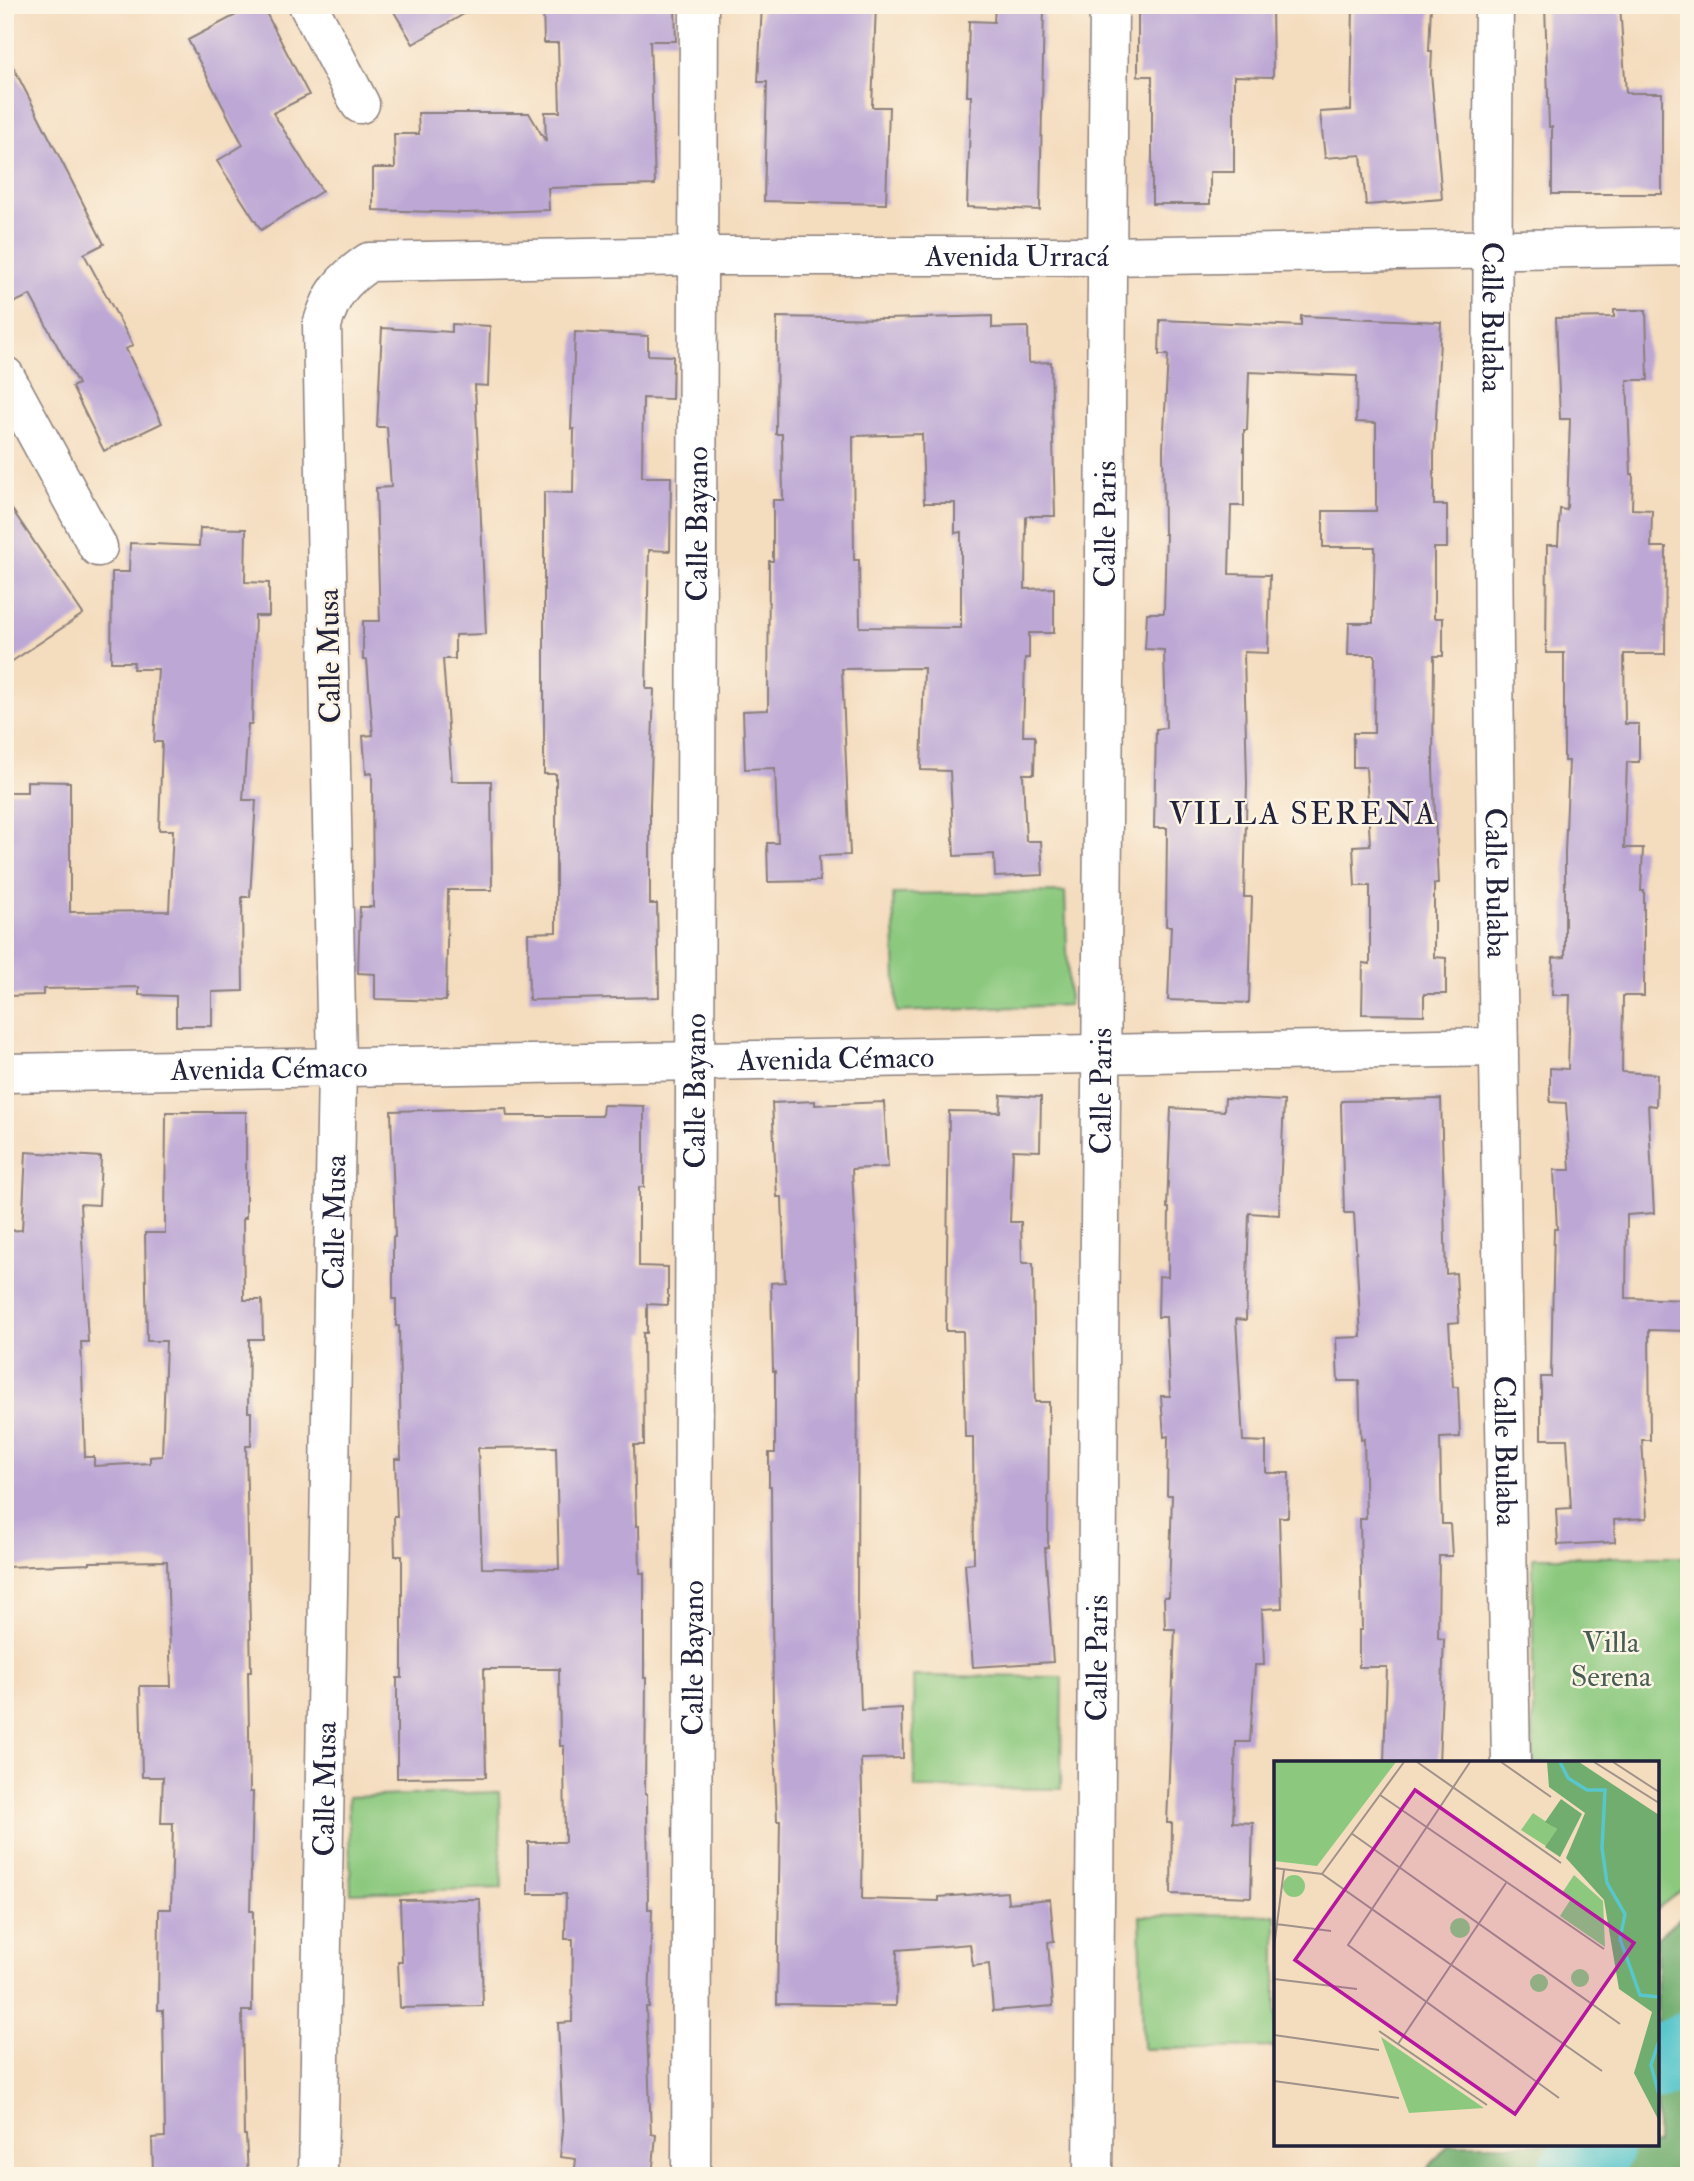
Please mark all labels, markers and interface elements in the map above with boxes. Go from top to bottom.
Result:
street label: Avenida Urracá [924,238,1110,275]
street label: Calle Bulaba [1473,242,1511,393]
street label: Calle Bayano [679,446,716,602]
street label: Calle Paris [1087,460,1125,588]
street label: Calle Musa [310,588,349,724]
district label: VILLA SERENA [1169,794,1437,834]
street label: Calle Bulaba [1477,807,1515,959]
street label: Calle Bayano [677,1013,714,1169]
street label: Calle Paris [1083,1027,1120,1155]
street label: Avenida Cémaco [736,1039,935,1079]
street label: Avenida Cémaco [169,1049,368,1089]
street label: Calle Musa [315,1154,354,1290]
street label: Calle Bulaba [1485,1375,1525,1527]
street label: Calle Bayano [675,1580,712,1736]
street label: Calle Paris [1078,1594,1116,1722]
park label: Villa Serena [1571,1624,1652,1695]
street label: Calle Musa [305,1721,345,1857]
inset map [1274,1761,1659,2146]

